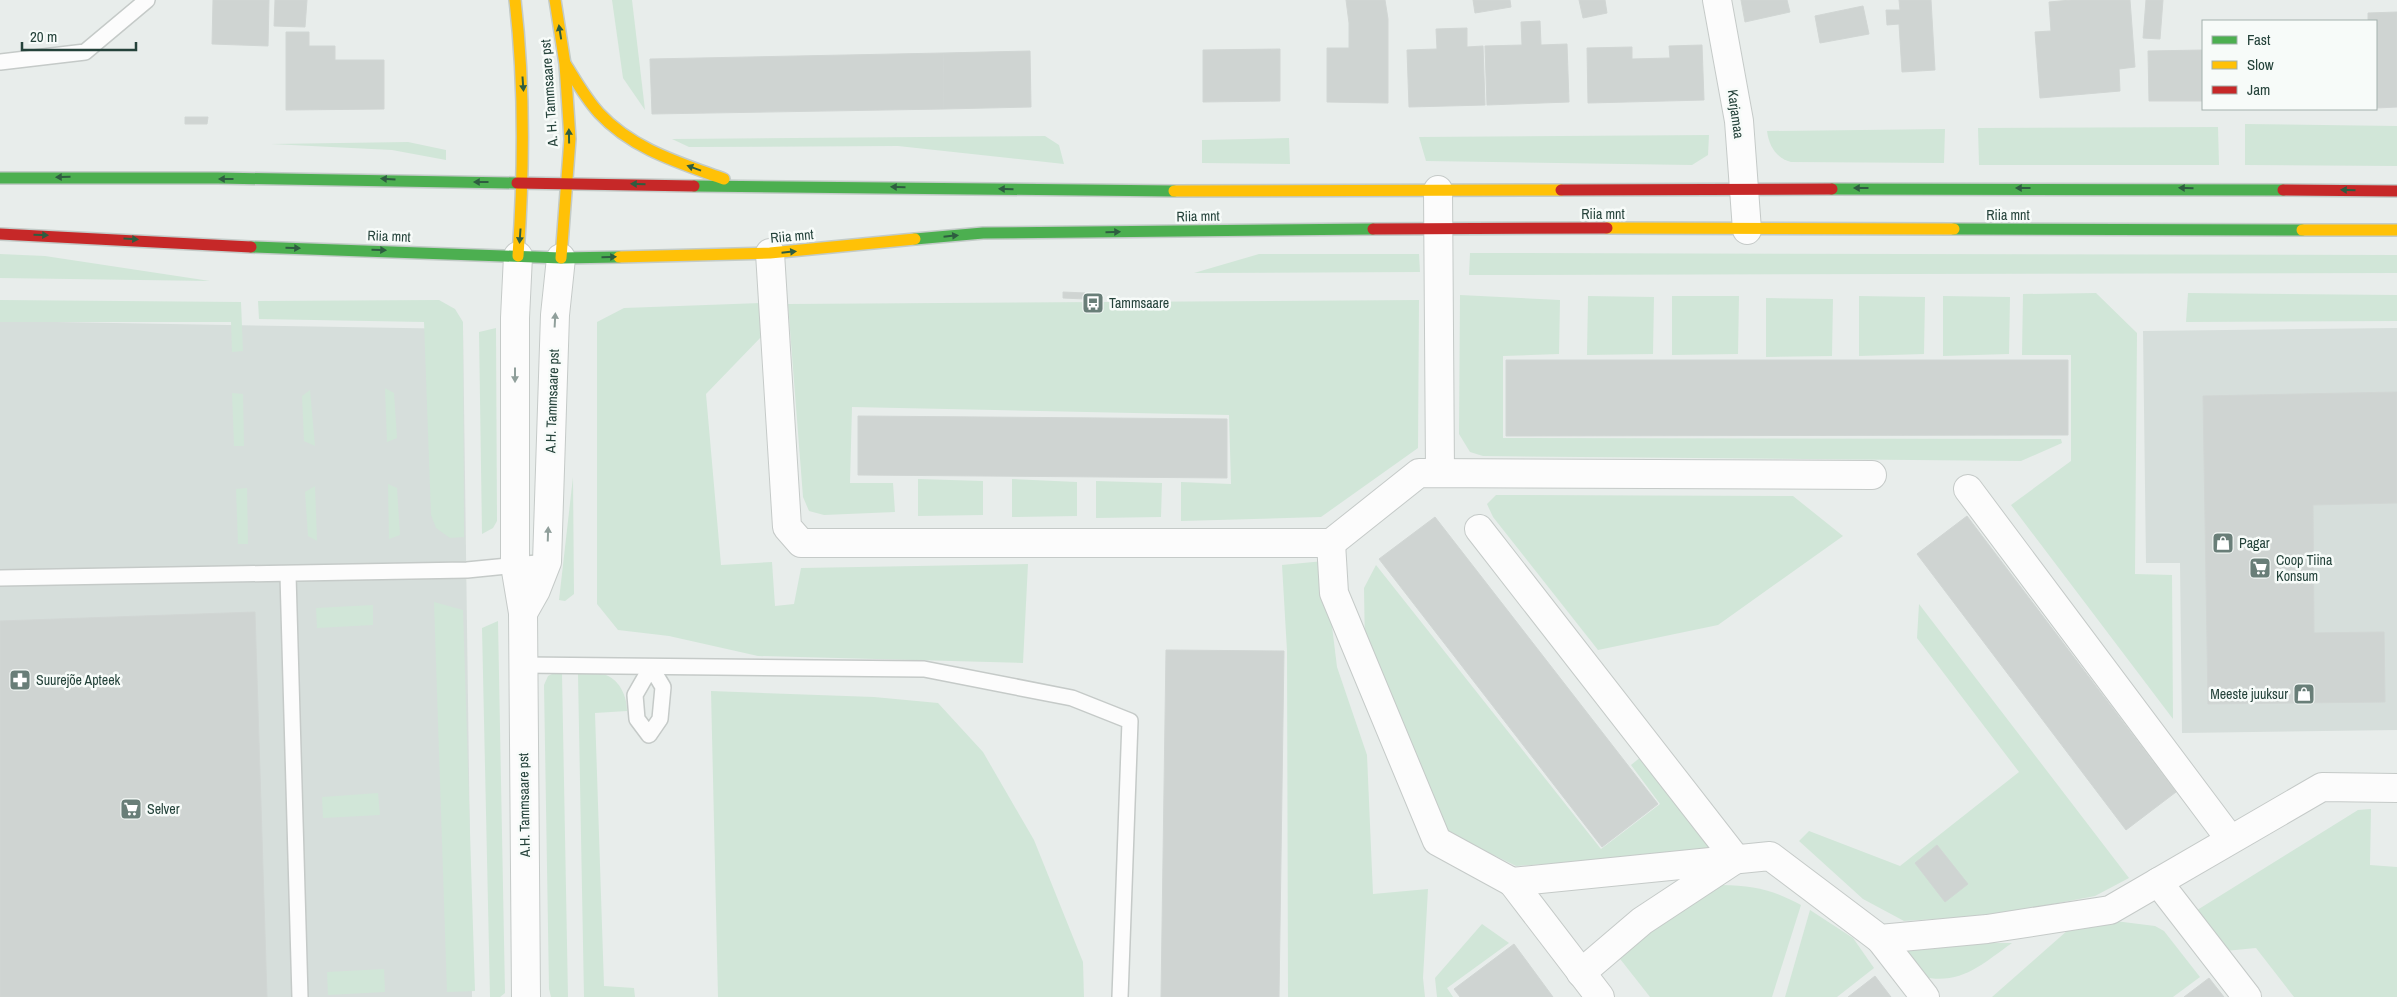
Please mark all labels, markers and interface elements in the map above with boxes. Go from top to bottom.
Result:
scale bar [22,20,136,52]
legend [2202,20,2377,110]
one-way arrow [555,23,563,39]
text: 20 m [30,26,57,47]
text: Fast [2247,29,2271,50]
street label: A. H. Tammsaare pst [536,39,562,148]
text: Slow [2247,54,2274,75]
one-way arrow [519,77,527,93]
text: Jam [2247,79,2270,100]
street label: Karjamaa [1724,88,1748,140]
one-way arrow [565,128,573,144]
one-way arrow [686,164,701,172]
one-way arrow [55,173,71,181]
one-way arrow [217,175,233,183]
one-way arrow [380,175,396,183]
one-way arrow [472,178,488,186]
one-way arrow [630,180,646,188]
one-way arrow [890,183,906,191]
one-way arrow [1853,184,1869,192]
one-way arrow [2015,184,2031,192]
one-way arrow [2178,184,2194,192]
one-way arrow [997,185,1013,193]
one-way arrow [2340,186,2356,194]
street label: Riia mnt [1581,205,1625,223]
street label: Riia mnt [1986,206,2030,224]
street label: Riia mnt [1176,207,1220,225]
street label: Riia mnt [770,225,814,247]
street label: Riia mnt [367,226,411,246]
one-way arrow [1106,227,1122,235]
one-way arrow [516,228,524,244]
one-way arrow [33,231,49,239]
one-way arrow [943,232,959,240]
one-way arrow [123,236,139,244]
one-way arrow [285,244,301,252]
one-way arrow [372,247,388,255]
one-way arrow [782,247,798,255]
one-way arrow [602,253,618,261]
bus stop icon: Tammsaare [1081,291,1105,315]
place label: Tammsaare [1109,294,1169,312]
one-way arrow [551,311,559,327]
street label: A.H. Tammsaare pst [541,349,563,454]
one-way arrow [511,367,519,383]
one-way arrow [544,526,552,542]
shop icon: Pagar [2211,531,2235,555]
place label: Pagar [2239,534,2270,552]
place label: Coop Tiina Konsum [2276,551,2333,585]
supermarket icon: Coop Tiina Konsum [2248,556,2272,580]
pharmacy icon: Suurejõe Apteek [8,668,32,692]
place label: Suurejõe Apteek [36,671,121,689]
shop icon: Meeste juuksur [2292,682,2316,706]
place label: Meeste juuksur [2210,685,2288,703]
street label: A.H. Tammsaare pst [514,753,534,858]
supermarket icon: Selver [119,797,143,821]
place label: Selver [147,800,180,818]

